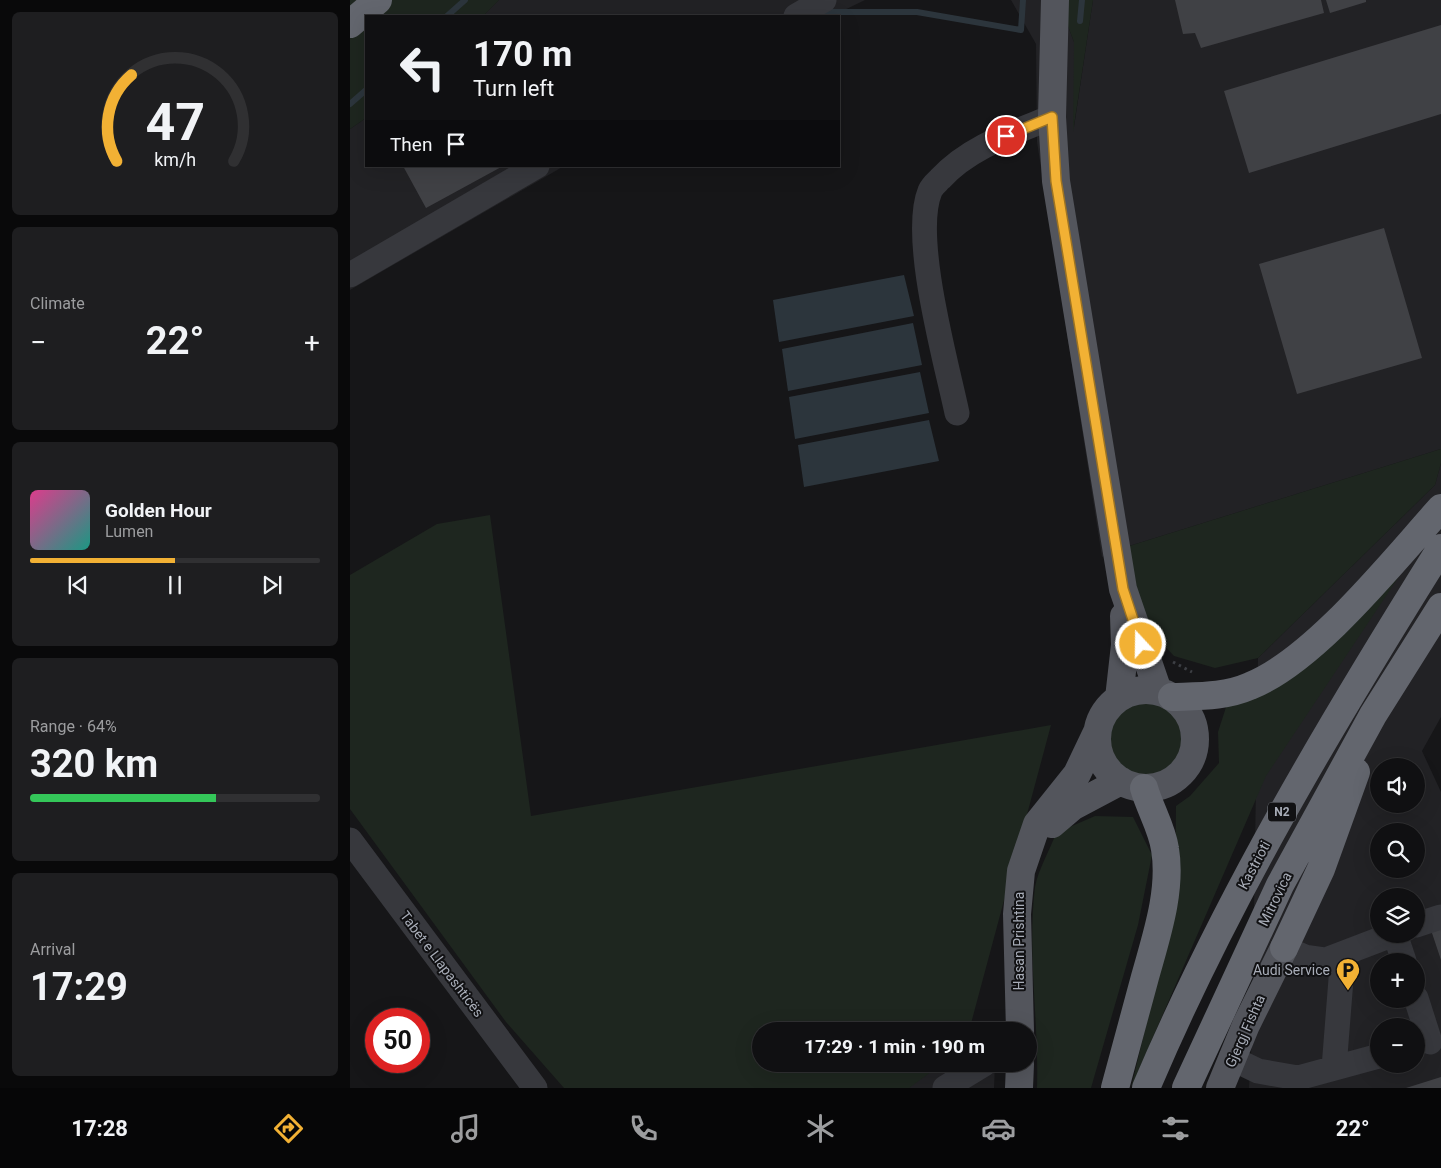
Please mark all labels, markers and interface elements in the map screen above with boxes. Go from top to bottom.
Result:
text: 170 m [473,34,572,75]
icon: left [390,35,455,100]
text: Turn left [473,76,554,101]
text: 47 [145,92,205,153]
pin [985,115,1027,157]
icon: arrive [992,122,1020,150]
icon: arrive [442,130,470,158]
text: Then [390,133,432,156]
text: km/h [154,149,196,170]
text: Climate [30,294,85,313]
text: 22° [146,319,204,363]
text: − [30,326,46,359]
text: + [304,326,320,359]
text: Golden Hour [105,499,212,522]
text: Lumen [105,522,153,541]
icon: previous [64,571,92,599]
icon: pause [161,571,189,599]
icon: next [258,571,286,599]
position arrow [1114,617,1166,669]
text: Range · 64% [30,717,117,736]
text: 320 km [30,742,158,786]
map controls [1370,758,1425,1073]
button: sound [1370,758,1425,813]
road number: N2 [1268,802,1296,822]
button: search [1370,823,1425,878]
street label: Kastrioti [1235,838,1273,892]
street label: Mitrovica [1255,870,1295,928]
button: layers [1370,888,1425,943]
street label: Hasan Prishtina [1011,892,1027,990]
street label: Tabet e Llapashticës [397,908,487,1020]
text: Arrival [30,940,75,959]
button: + [1370,953,1425,1008]
parking icon: Audi Service [1335,957,1361,991]
place label: Audi Service [1253,962,1330,978]
text: 17:29 [30,965,128,1009]
street label: Gjergj Fishta [1222,992,1268,1070]
speed limit sign: 50 [365,1008,430,1073]
button: − [1370,1018,1425,1073]
text: 17:29 · 1 min · 190 m [804,1035,985,1058]
icon: directions [271,1111,306,1146]
icon: music [448,1111,483,1146]
icon: phone [626,1111,661,1146]
icon: climate [803,1111,838,1146]
icon: car [981,1111,1016,1146]
icon: filters [1158,1111,1193,1146]
text: 17:28 [71,1116,128,1141]
text: 22° [1336,1116,1370,1141]

